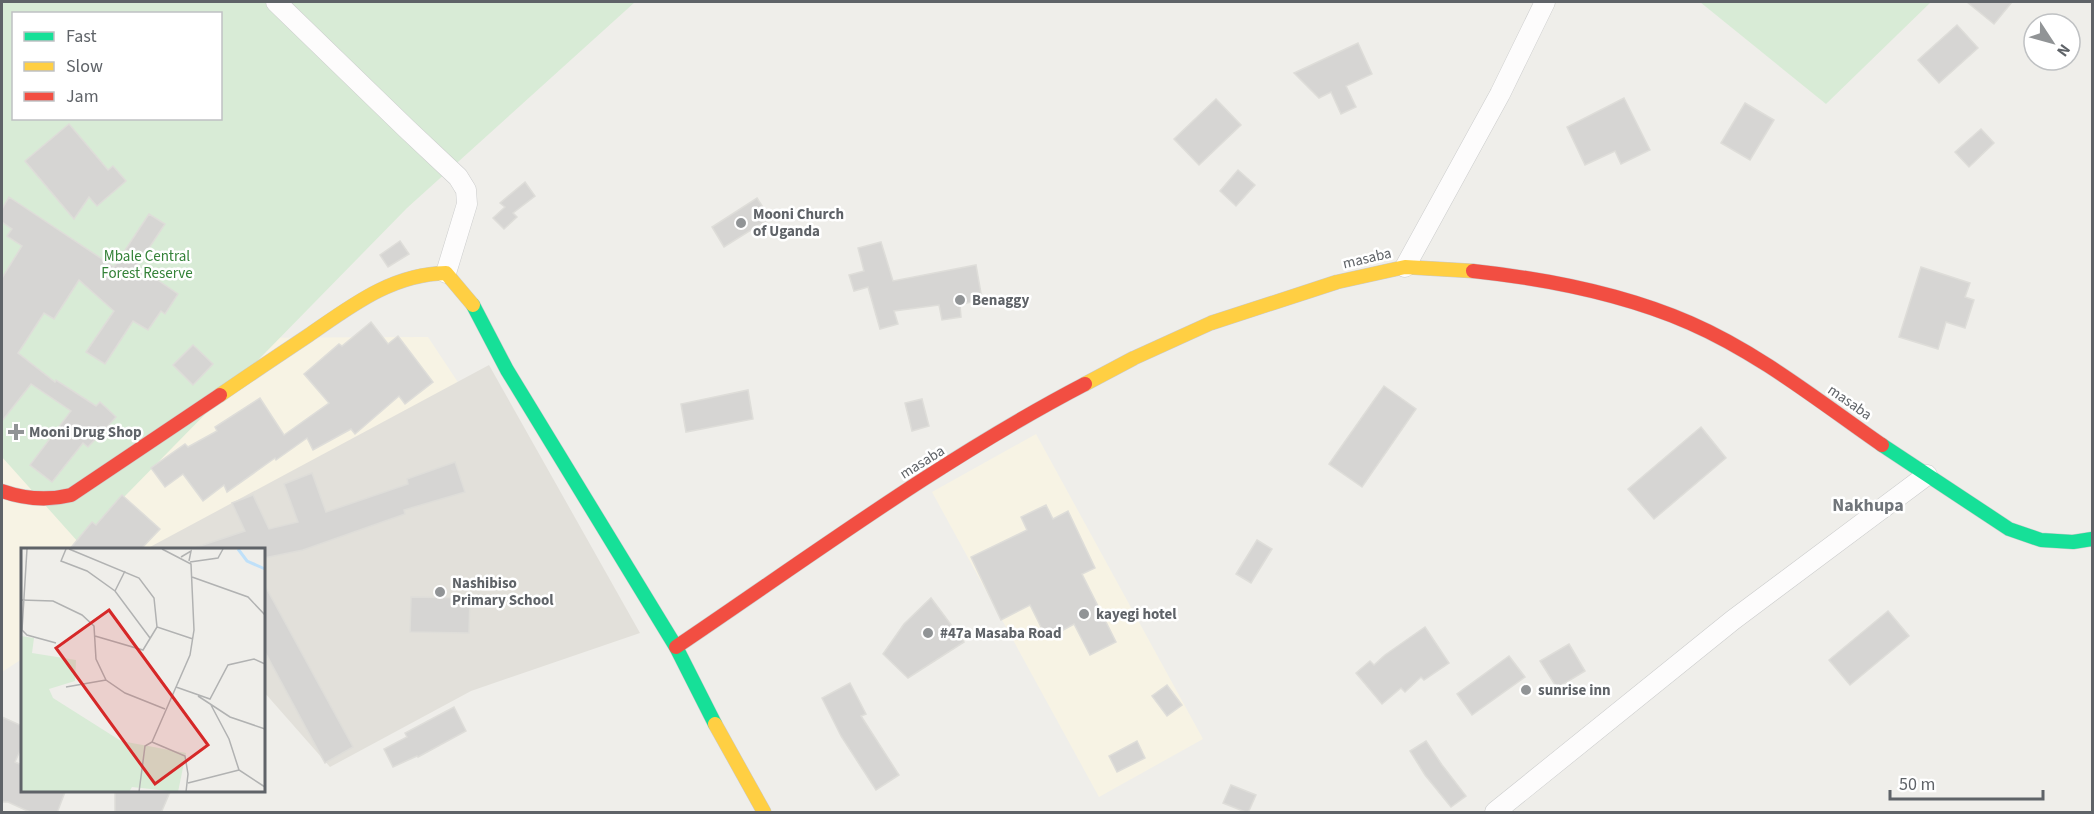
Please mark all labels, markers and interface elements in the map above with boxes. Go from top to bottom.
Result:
legend [12,12,222,120]
north arrow [2022,12,2082,72]
text: Fast [66,24,97,49]
text: N [2051,39,2075,61]
text: Slow [66,54,103,79]
text: Jam [66,84,99,109]
place label: Mooni Church of Uganda [753,204,844,242]
marker: Mooni Church of Uganda [734,216,748,230]
street label: masaba [1341,243,1394,274]
park label: Mbale Central Forest Reserve [101,246,193,284]
place label: Benaggy [972,290,1029,311]
marker: Benaggy [953,293,967,307]
street label: masaba [1823,380,1876,425]
place label: Mooni Drug Shop [29,422,142,443]
marker: Mooni Drug Shop [7,423,25,441]
street label: masaba [896,440,949,484]
district label: Nakhupa [1832,493,1904,518]
inset map [21,548,266,793]
place label: Nashibiso Primary School [452,573,554,611]
marker: Nashibiso Primary School [433,585,447,599]
place label: kayegi hotel [1096,604,1177,625]
marker: kayegi hotel [1077,607,1091,621]
place label: #47a Masaba Road [940,623,1062,644]
marker: #47a Masaba Road [921,626,935,640]
place label: sunrise inn [1538,680,1611,701]
marker: sunrise inn [1519,683,1533,697]
scale bar [1890,763,2043,801]
text: 50 m [1899,772,1935,797]

